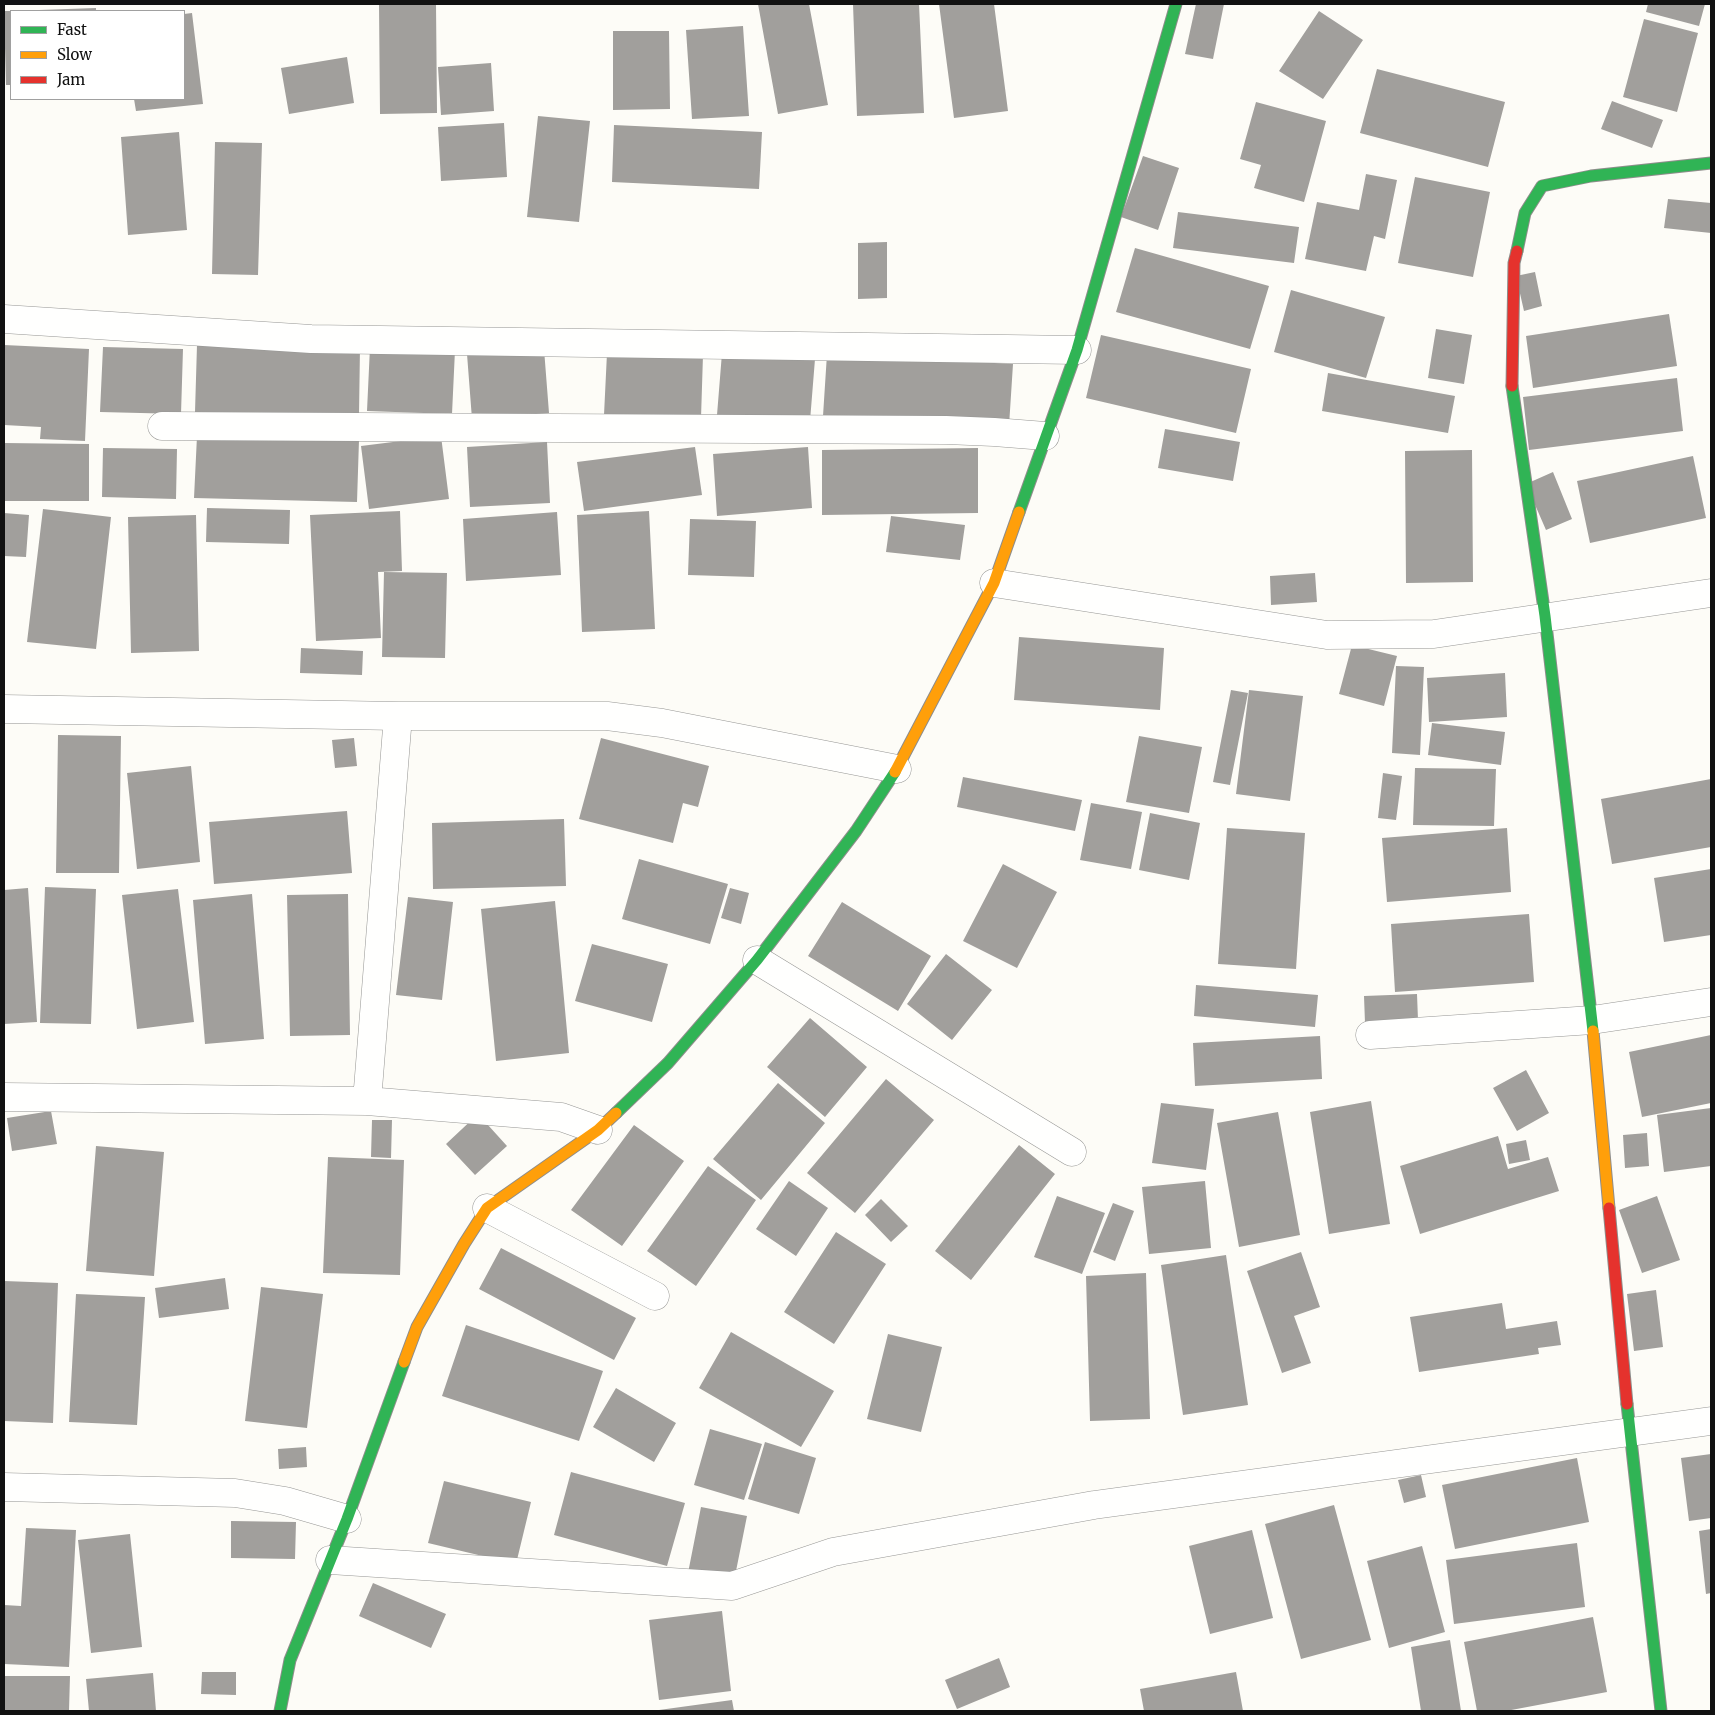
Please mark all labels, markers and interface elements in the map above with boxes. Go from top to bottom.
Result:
legend [10,10,185,100]
text: Fast [57,20,87,39]
text: Slow [57,45,92,64]
text: Jam [57,70,85,89]

